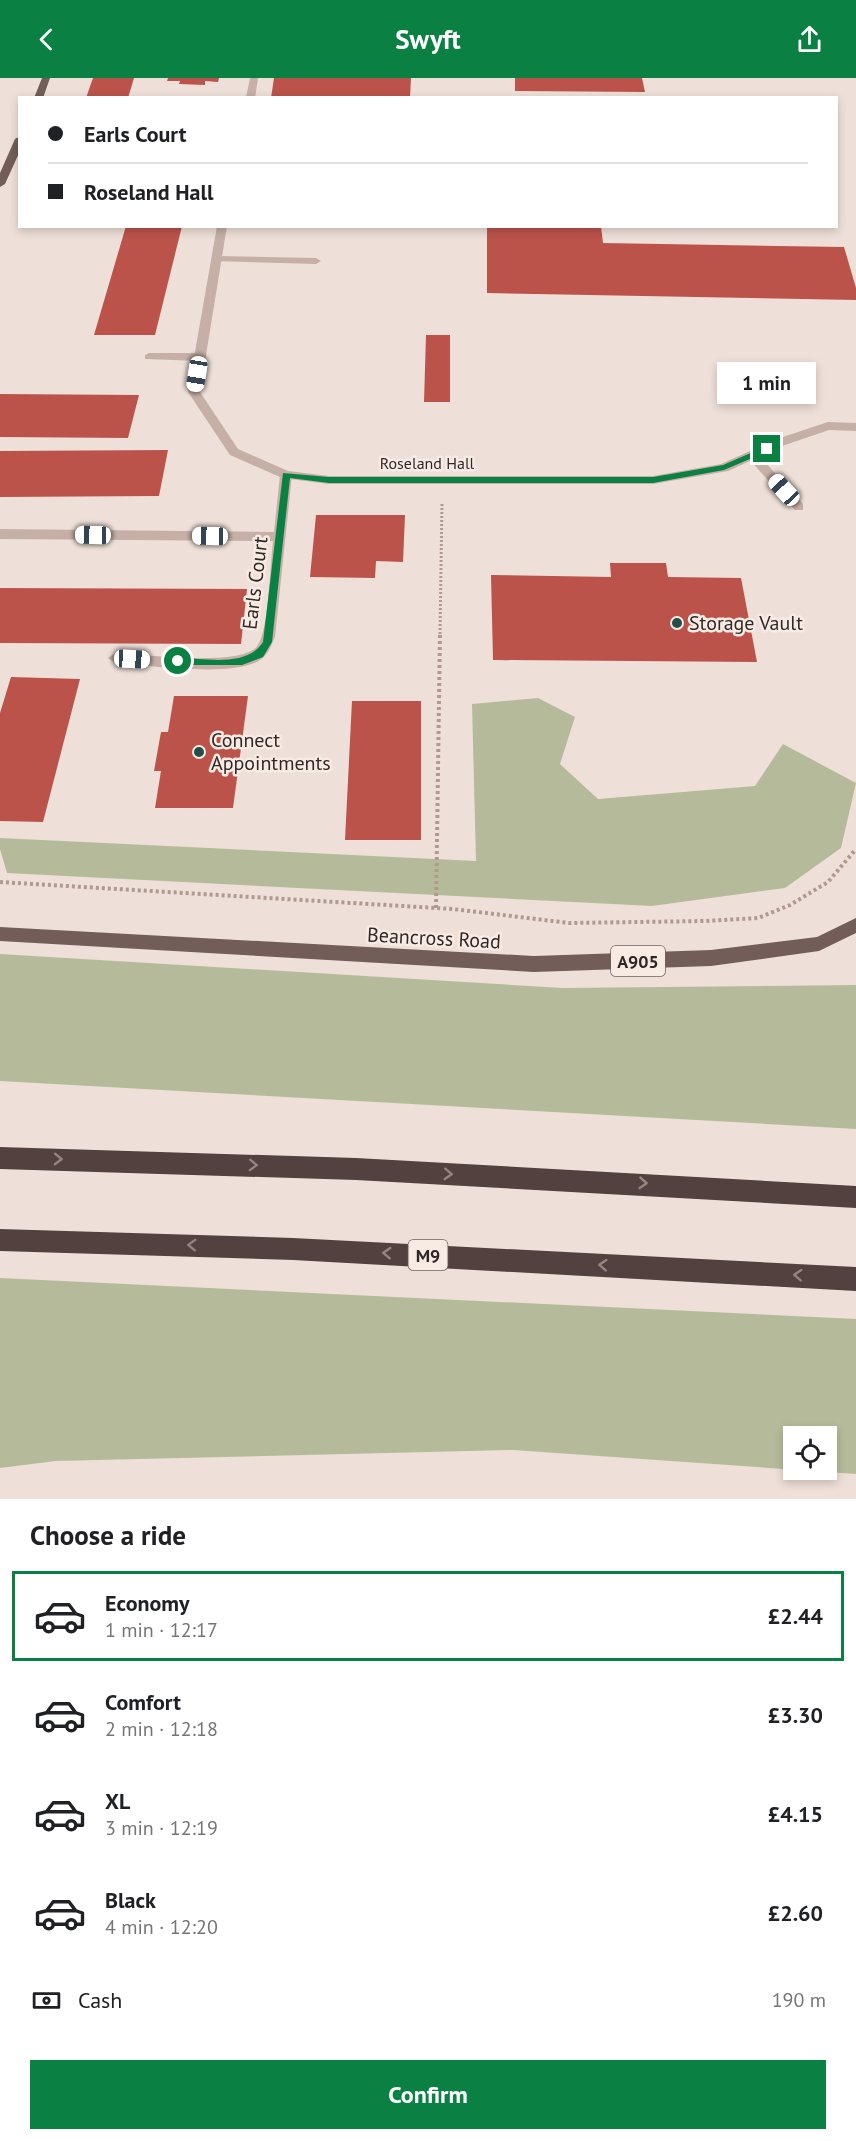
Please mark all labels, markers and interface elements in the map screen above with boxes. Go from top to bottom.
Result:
text: Swyft [395,22,461,56]
icon: back [30,23,63,56]
icon: share [793,23,826,56]
text: Earls Court [84,120,186,148]
text: Roseland Hall [84,178,213,206]
car [185,355,209,393]
callout: 1 min [718,362,816,404]
text: 1 min [742,370,791,396]
route end [753,435,780,462]
street label: Roseland Hall [380,453,475,473]
car [765,471,803,509]
car [75,526,111,544]
car [192,527,228,545]
street label: Earls Court [236,535,274,631]
place label: Storage Vault [689,610,803,636]
marker: Storage Vault [670,616,684,630]
route start [164,647,191,674]
car [114,649,150,669]
place label: Connect Appointments [211,727,331,776]
marker: Connect Appointments [192,745,206,759]
street label: Beancross Road [367,922,501,954]
road number: A905 [611,946,665,976]
one-way arrow [54,1153,63,1165]
one-way arrow [249,1158,258,1171]
one-way arrow [444,1168,453,1181]
one-way arrow [638,1176,647,1189]
one-way arrow [188,1239,197,1251]
road number: M9 [408,1240,448,1270]
one-way arrow [383,1247,392,1260]
one-way arrow [598,1258,607,1271]
one-way arrow [793,1269,802,1282]
map controls [783,1426,837,1480]
button: locate [783,1426,837,1480]
text: Choose a ride [30,1518,186,1552]
icon: car [33,1589,87,1643]
text: Economy [105,1589,189,1617]
text: £2.44 [768,1602,823,1630]
text: 1 min · 12:17 [105,1617,218,1643]
icon: car [33,1688,87,1742]
text: Comfort [105,1688,181,1716]
text: £3.30 [768,1701,823,1729]
text: 2 min · 12:18 [105,1716,218,1742]
icon: car [33,1787,87,1841]
text: XL [105,1787,130,1815]
text: £4.15 [768,1800,823,1828]
text: 3 min · 12:19 [105,1815,218,1841]
icon: car [33,1886,87,1940]
text: Black [105,1886,156,1914]
text: £2.60 [768,1899,823,1927]
text: 4 min · 12:20 [105,1914,218,1940]
icon: cash [30,1984,63,2017]
text: Cash [78,1986,122,2014]
text: 190 m [772,1987,826,2013]
button: Confirm [30,2060,826,2129]

